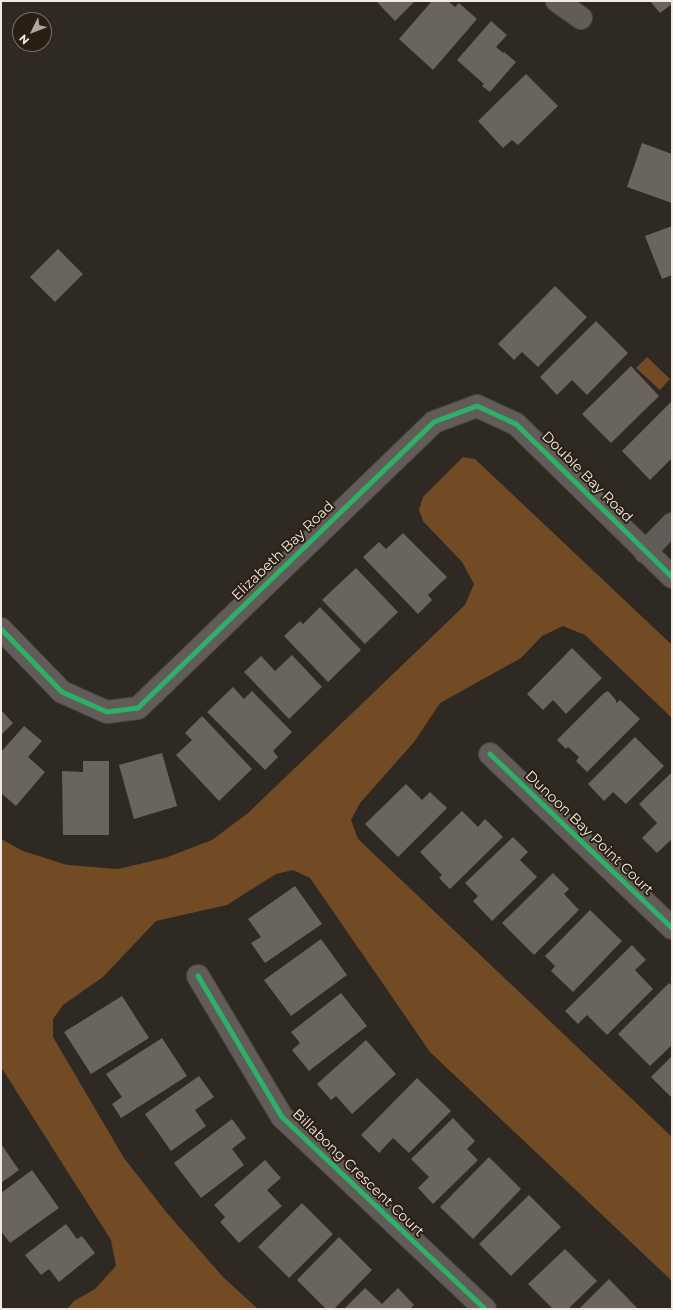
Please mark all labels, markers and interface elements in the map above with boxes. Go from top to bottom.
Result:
north arrow [12,12,52,52]
text: N [16,31,32,48]
street label: Double Bay Road [538,428,636,526]
street label: Elizabeth Bay Road [228,498,338,604]
street label: Dunoon Bay Point Court [521,767,657,899]
street label: Billabong Crescent Court [289,1106,427,1240]

